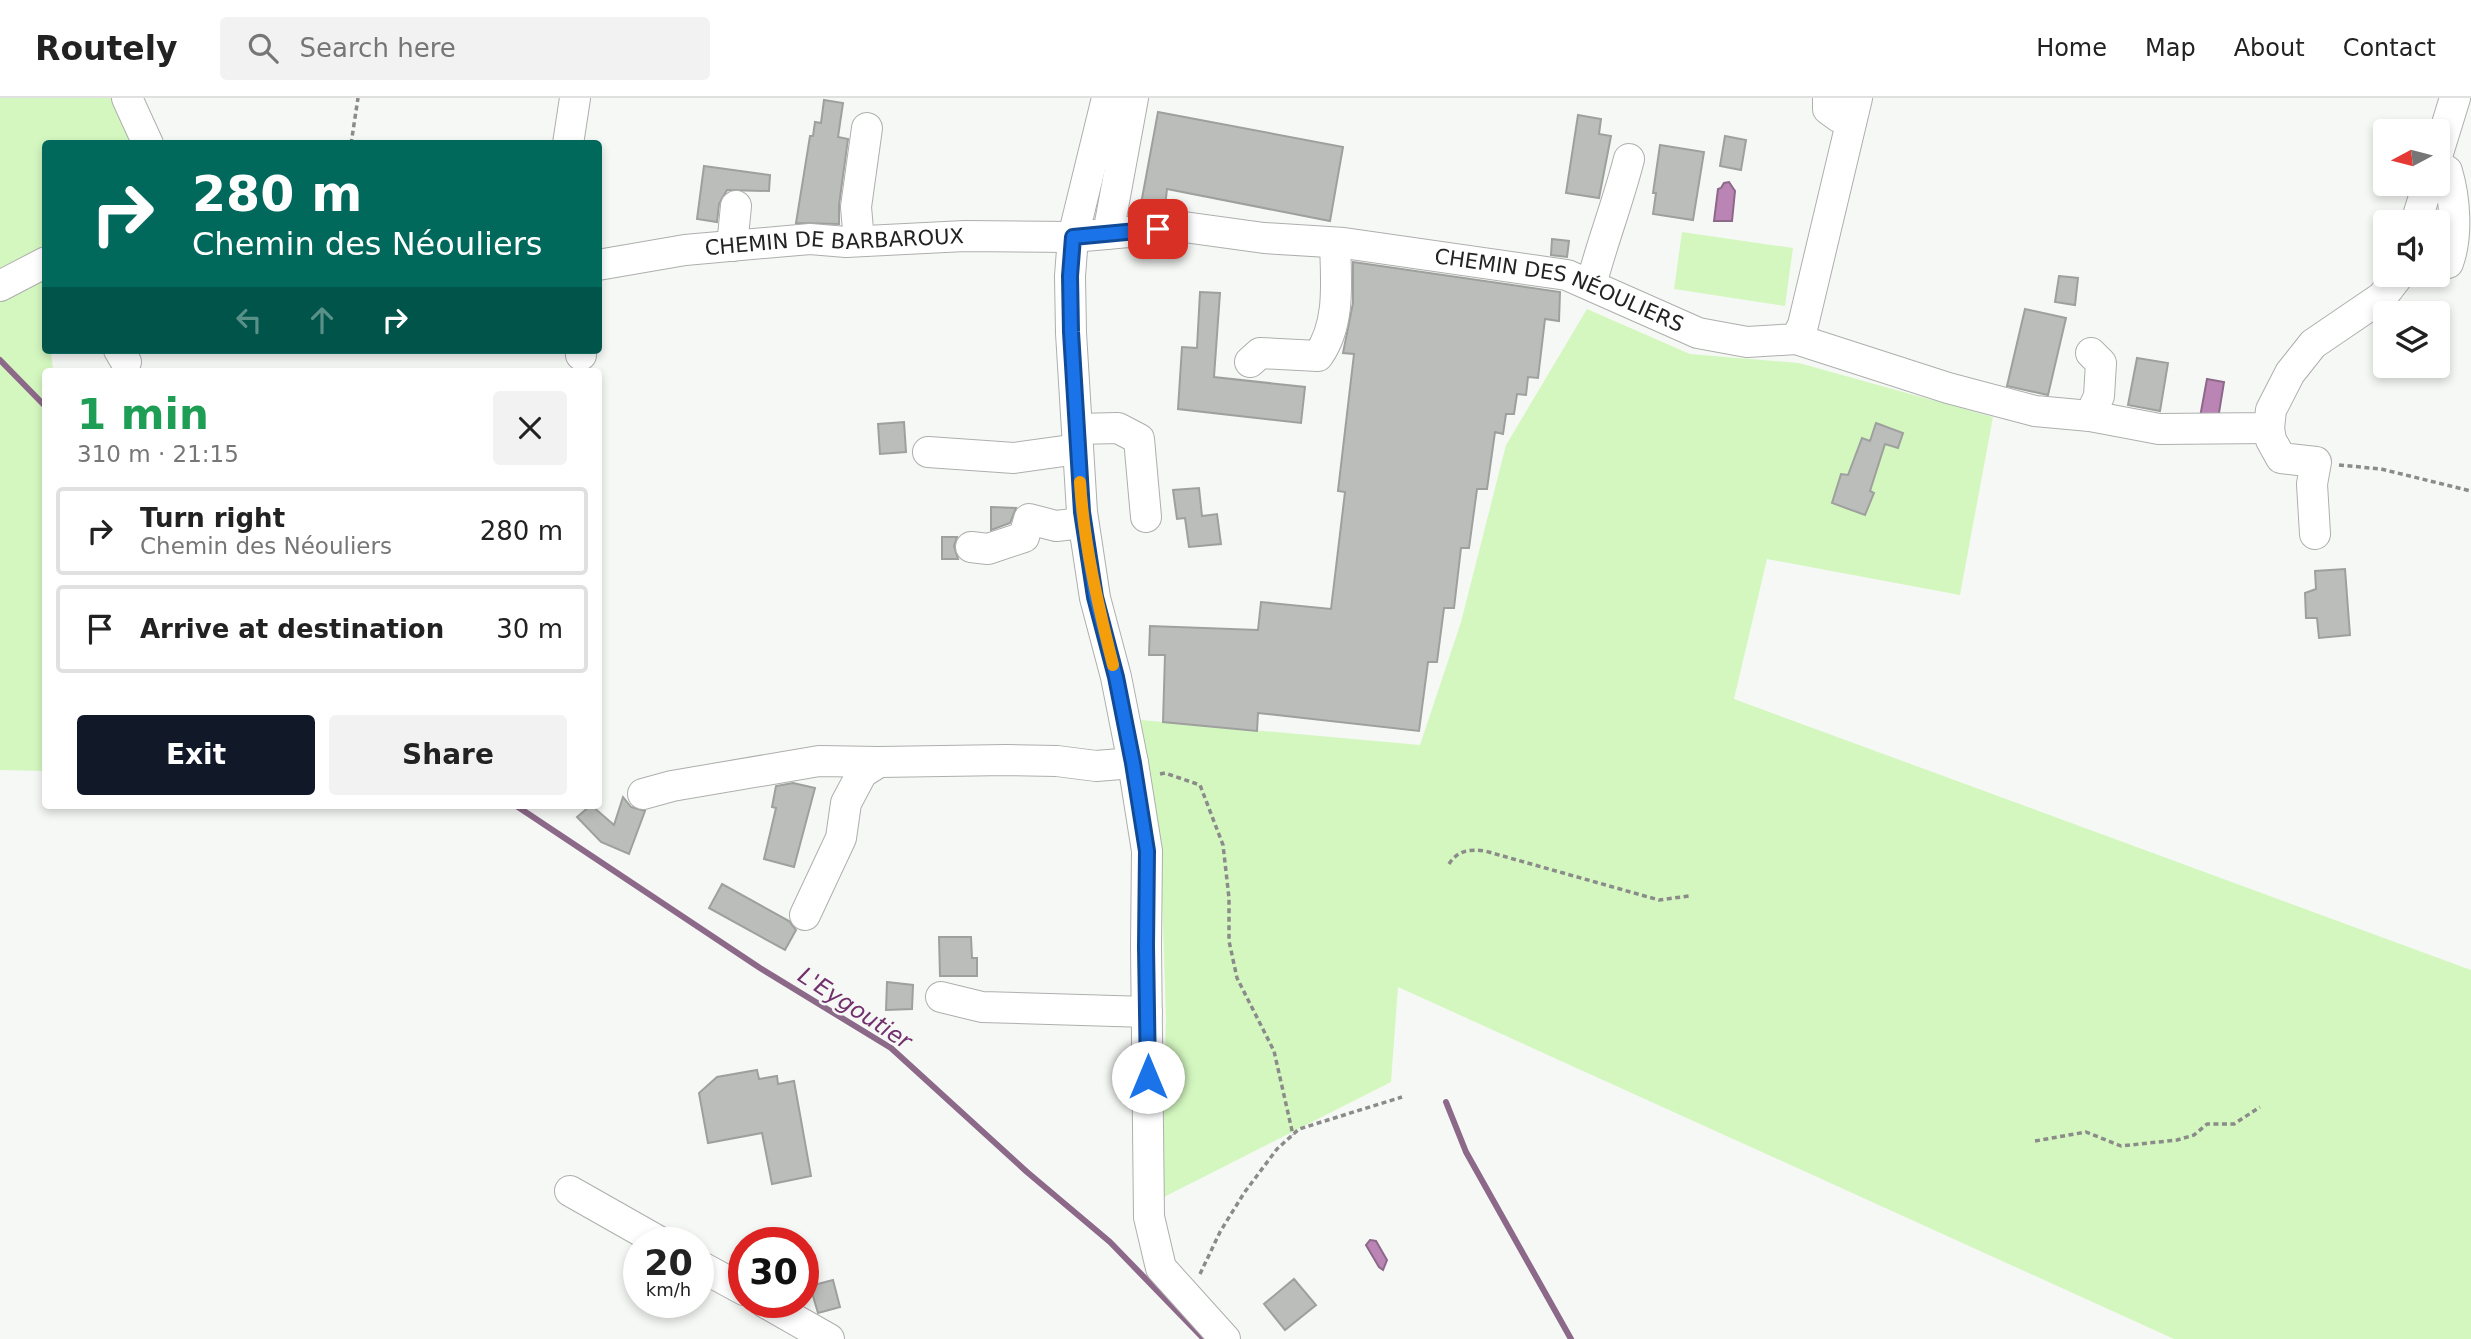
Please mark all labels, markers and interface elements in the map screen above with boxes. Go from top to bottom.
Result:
search box [220,17,710,80]
text: Routely [35,29,178,68]
icon: search [244,29,282,67]
text: Search here [300,33,456,63]
text: Home [2036,34,2107,62]
text: Map [2145,34,2196,62]
text: About [2234,34,2305,62]
text: Contact [2343,34,2436,62]
north arrow [2373,119,2450,196]
map controls [2373,119,2450,378]
text: 280 m [192,166,362,223]
icon: right [77,168,168,259]
pin [1128,199,1188,259]
icon: arrive [1139,210,1177,248]
button: sound [2373,210,2450,287]
street label: CHEMIN DE BARBAROUX [704,224,964,260]
text: Chemin des Néouliers [192,225,542,263]
street label: CHEMIN DES NÉOULIERS [1433,244,1687,337]
icon: left [230,301,268,339]
icon: ahead [303,301,341,339]
icon: right [376,301,414,339]
button: layers [2373,301,2450,378]
text: 1 min [77,390,209,439]
button: close [493,391,567,465]
text: 310 m · 21:15 [77,441,239,467]
text: Turn right [140,503,285,533]
icon: right [81,512,119,550]
text: 280 m [480,516,563,546]
text: Chemin des Néouliers [140,533,392,559]
icon: arrive [81,610,119,648]
text: Arrive at destination [140,614,444,644]
text: 30 m [496,614,563,644]
button: Exit [77,715,315,795]
button: Share [329,715,567,795]
water label: L'Eygoutier [794,962,918,1055]
position arrow [1111,1040,1185,1114]
speed limit sign: 30 [728,1227,819,1318]
text: 20 [644,1243,693,1283]
text: km/h [646,1279,691,1300]

